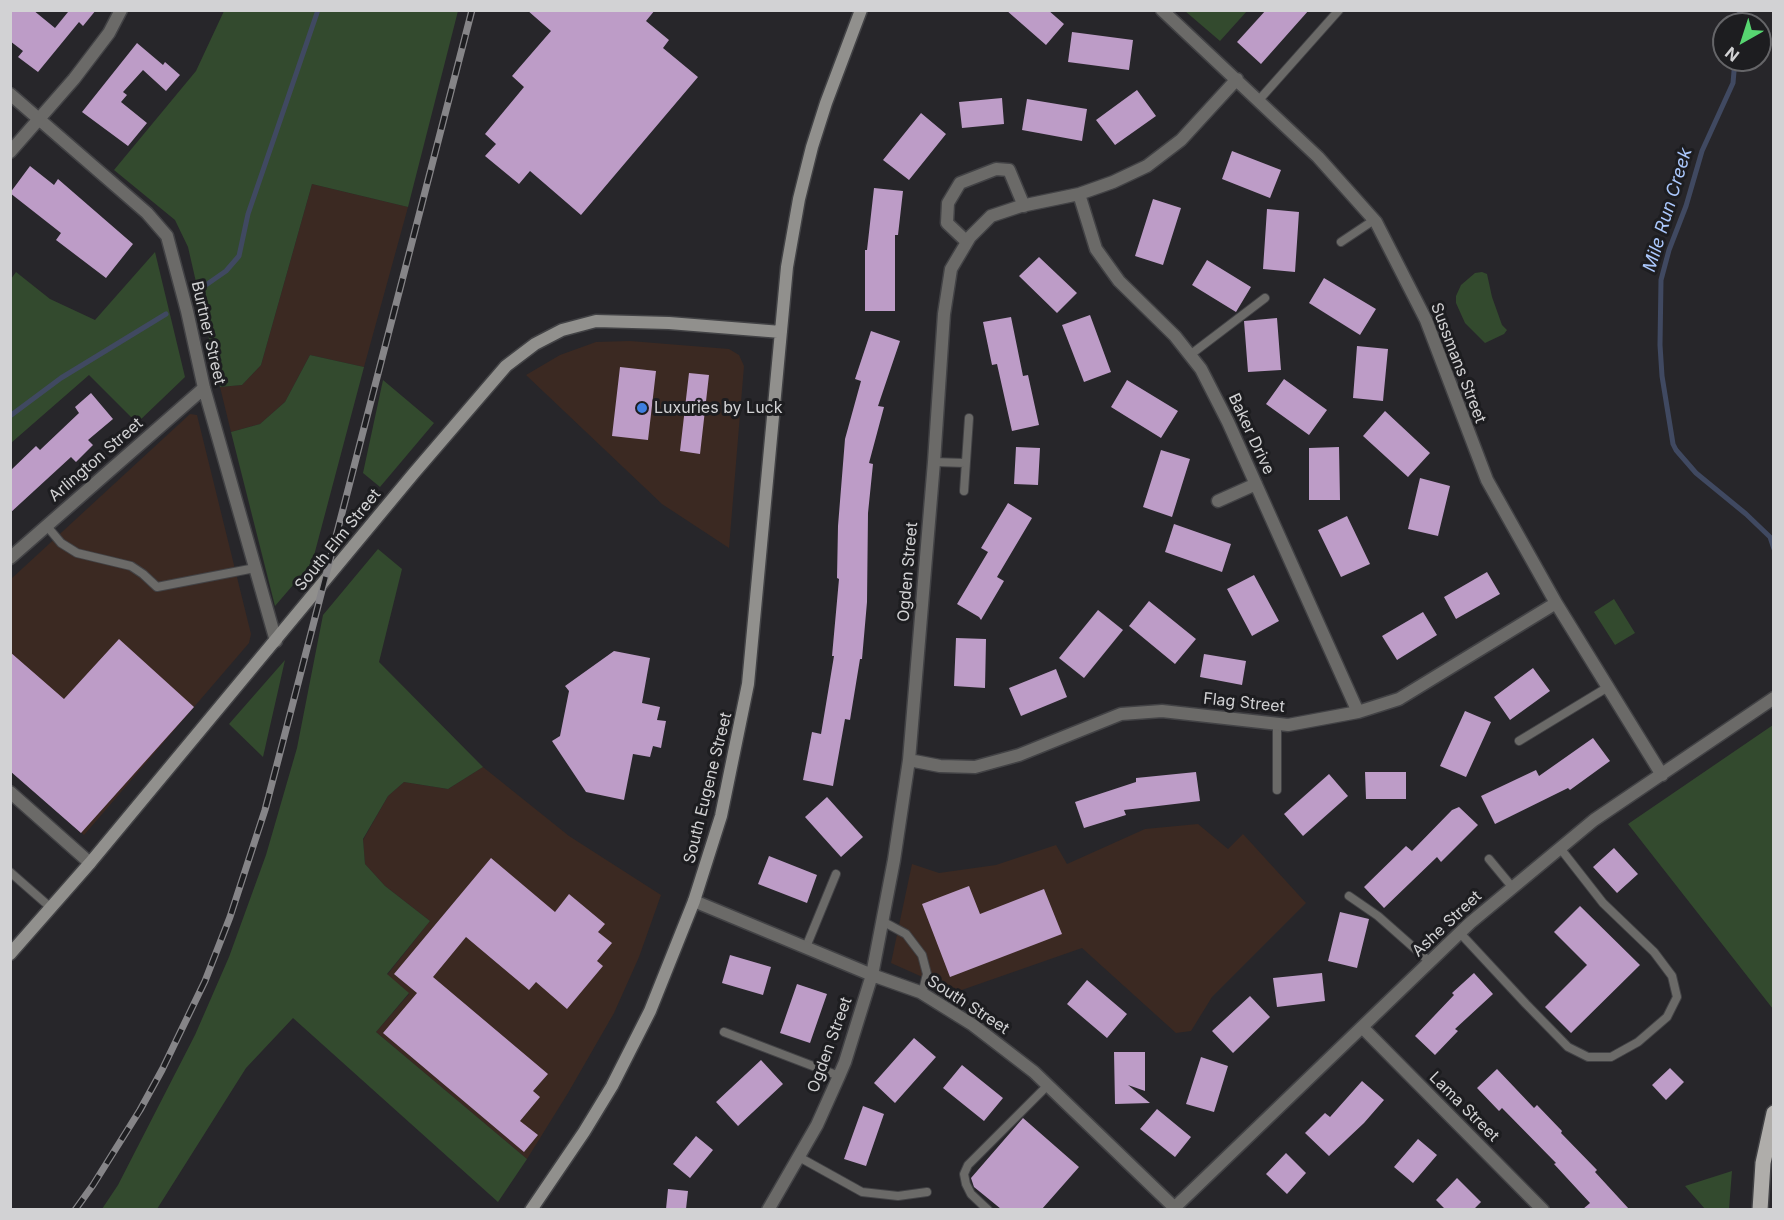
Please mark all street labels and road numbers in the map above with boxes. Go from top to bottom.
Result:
street label: Burtner Street [187,279,229,387]
street label: Sussmans Street [1426,300,1490,426]
street label: Baker Drive [1224,390,1278,478]
street label: Arlington Street [45,414,147,506]
street label: South Elm Street [291,485,385,595]
street label: Ogden Street [894,521,922,623]
street label: Flag Street [1202,689,1286,717]
street label: South Eugene Street [680,710,736,866]
street label: Ashe Street [1408,887,1486,961]
street label: South Street [923,971,1013,1039]
street label: Ogden Street [804,995,856,1095]
street label: Lama Street [1425,1068,1503,1146]

